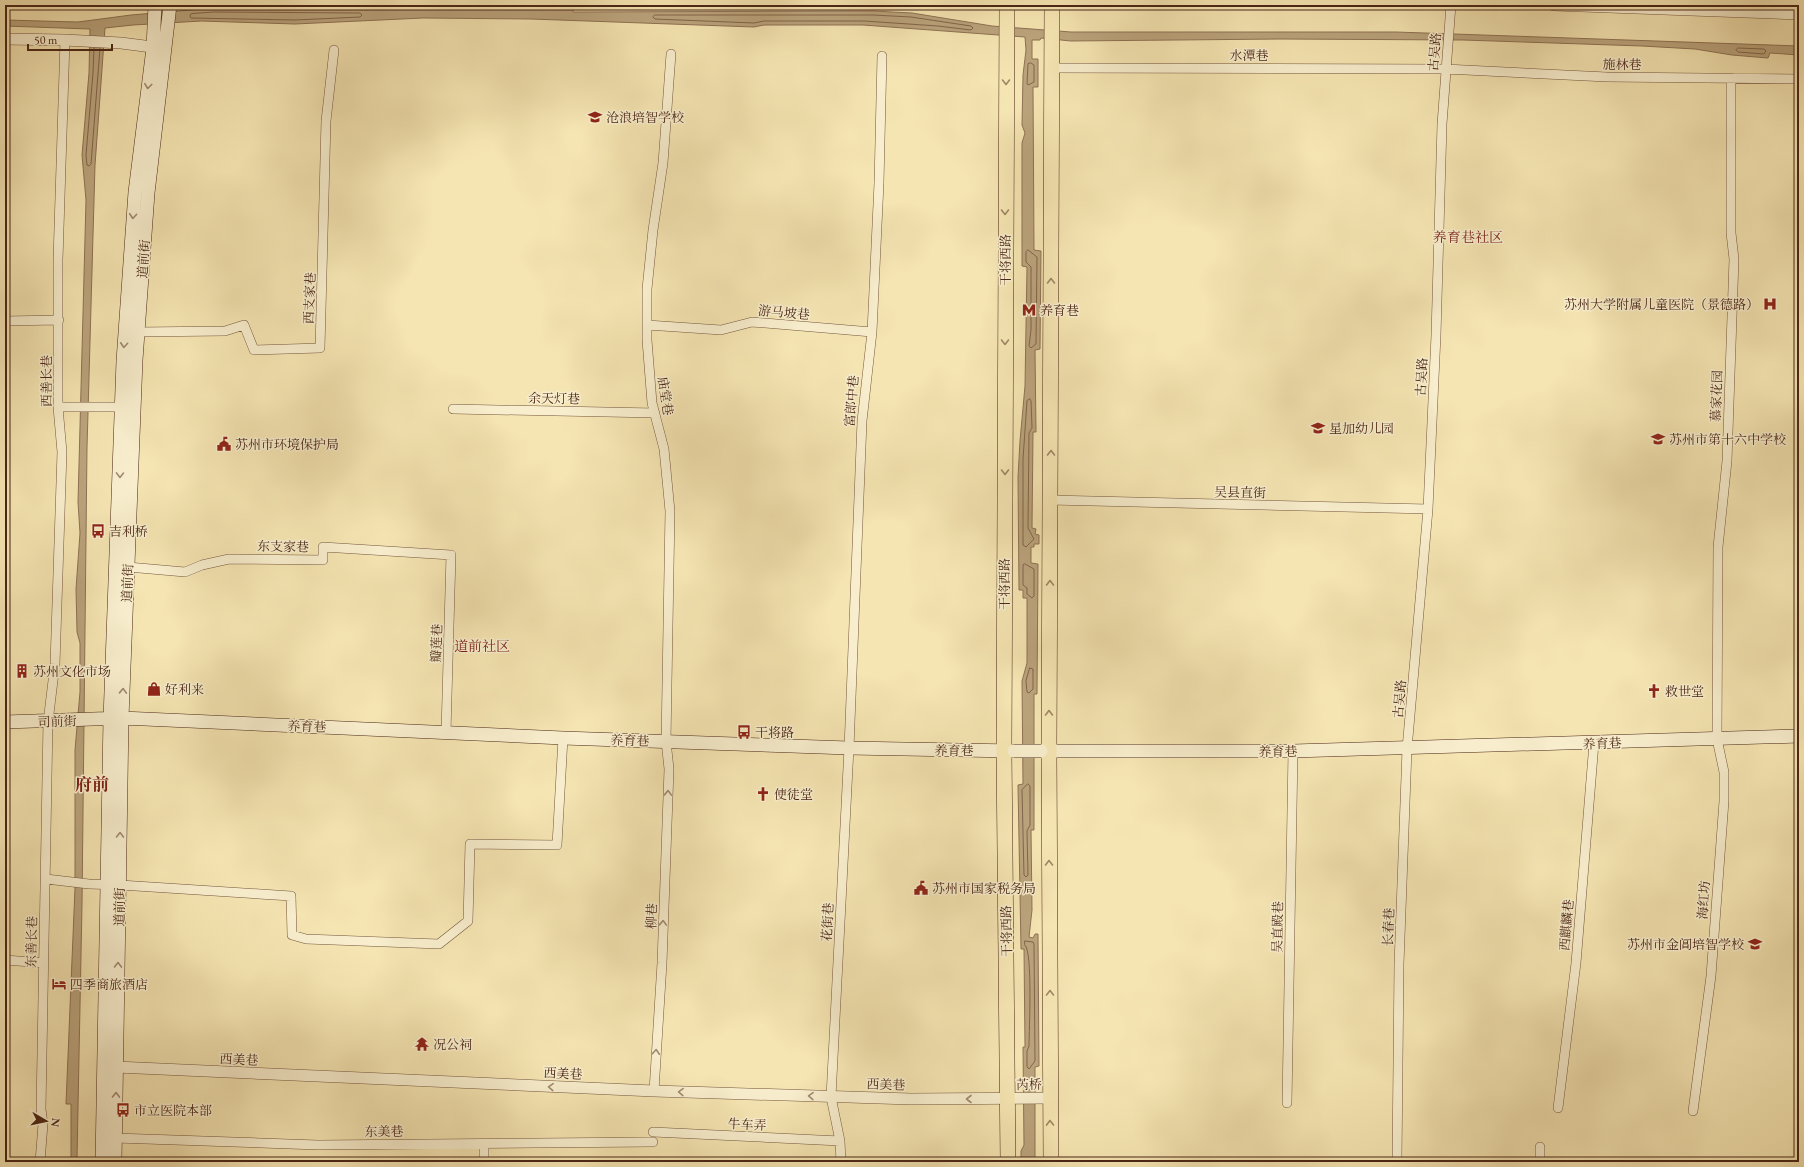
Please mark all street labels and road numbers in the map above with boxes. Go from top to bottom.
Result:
street label: 古吴路 [1424,32,1445,72]
street label: 水潭巷 [1229,47,1269,64]
street label: 施林巷 [1602,56,1642,73]
street label: 干将西路 [997,234,1014,286]
street label: 道前街 [134,239,153,279]
street label: 西支家巷 [300,272,319,324]
street label: 游马坡巷 [757,302,811,323]
street label: 西善长巷 [38,355,55,407]
street label: 古吴路 [1412,357,1431,397]
street label: 慕家花园 [1707,370,1726,422]
street label: 富郎中巷 [841,374,862,428]
street label: 庙堂巷 [654,375,677,417]
street label: 余天灯巷 [528,390,580,407]
street label: 吴县直街 [1214,484,1266,501]
street label: 东支家巷 [257,538,309,555]
street label: 干将西路 [996,558,1013,610]
street label: 道前街 [118,563,137,603]
street label: 瓣莲巷 [427,623,446,663]
street label: 古吴路 [1389,679,1410,719]
street label: 司前街 [37,712,77,731]
street label: 养育巷 [287,717,327,736]
street label: 养育巷 [610,731,650,750]
street label: 养育巷 [1582,734,1622,753]
street label: 养育巷 [934,742,974,759]
street label: 养育巷 [1258,743,1298,760]
street label: 海红坊 [1694,880,1713,920]
street label: 道前街 [111,887,128,927]
street label: 西麒麟巷 [1556,898,1577,952]
street label: 吴直殿巷 [1269,901,1286,953]
street label: 花街巷 [818,902,837,942]
street label: 柳巷 [643,903,660,929]
street label: 干将西路 [998,905,1015,957]
street label: 长春巷 [1379,907,1398,947]
street label: 东善长巷 [23,916,40,968]
street label: 西美巷 [219,1050,259,1069]
street label: 西美巷 [543,1064,583,1083]
street label: 西美巷 [866,1075,906,1094]
street label: 芮桥 [1016,1076,1042,1093]
street label: 牛车弄 [727,1115,767,1134]
street label: 东美巷 [364,1123,404,1140]

